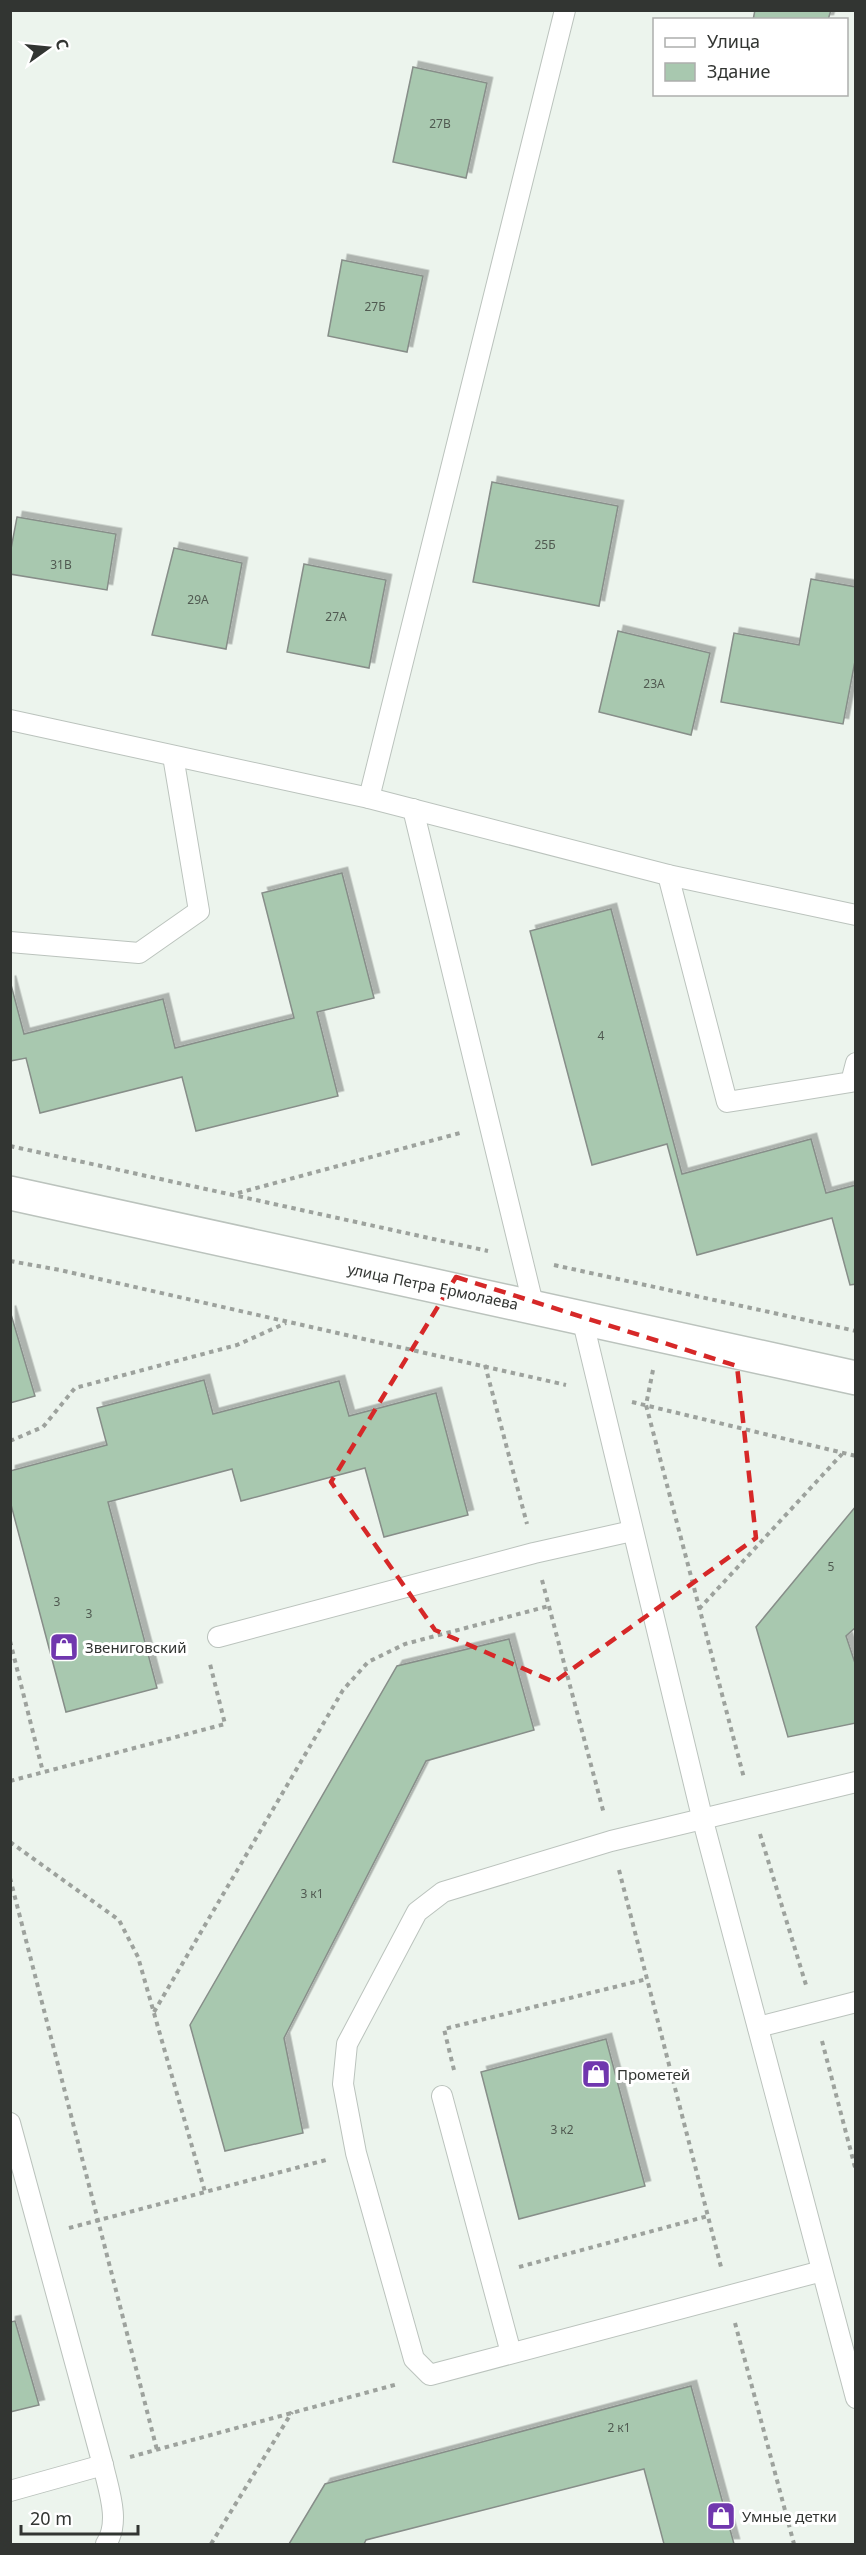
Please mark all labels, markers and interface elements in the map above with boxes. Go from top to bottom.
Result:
north arrow [18,18,78,78]
legend [653,18,848,96]
text: Улица [707,29,760,53]
text: С [51,36,74,52]
text: Здание [707,59,771,83]
house number: 27В [429,115,451,132]
house number: 27Б [364,298,386,315]
house number: 25Б [534,536,556,553]
house number: 31В [50,556,72,573]
house number: 29А [187,591,209,608]
house number: 27А [325,608,347,625]
house number: 23А [643,675,665,692]
house number: 4 [598,1027,605,1044]
street label: улица Петра Ермолаева [346,1258,520,1314]
house number: 5 [828,1558,835,1575]
house number: 3 [54,1593,61,1610]
house number: 3 [86,1605,93,1622]
shop icon: Звениговский [48,1631,80,1663]
place label: Звениговский [85,1637,187,1657]
house number: 3 к1 [300,1885,324,1902]
shop icon: Прометей [580,2058,612,2090]
place label: Прометей [617,2064,690,2084]
house number: 3 к2 [550,2121,574,2138]
house number: 2 к1 [607,2419,631,2436]
scale bar [21,2498,138,2536]
shop icon: Умные детки [705,2500,737,2532]
text: 20 m [30,2506,72,2530]
place label: Умные детки [742,2506,837,2526]

